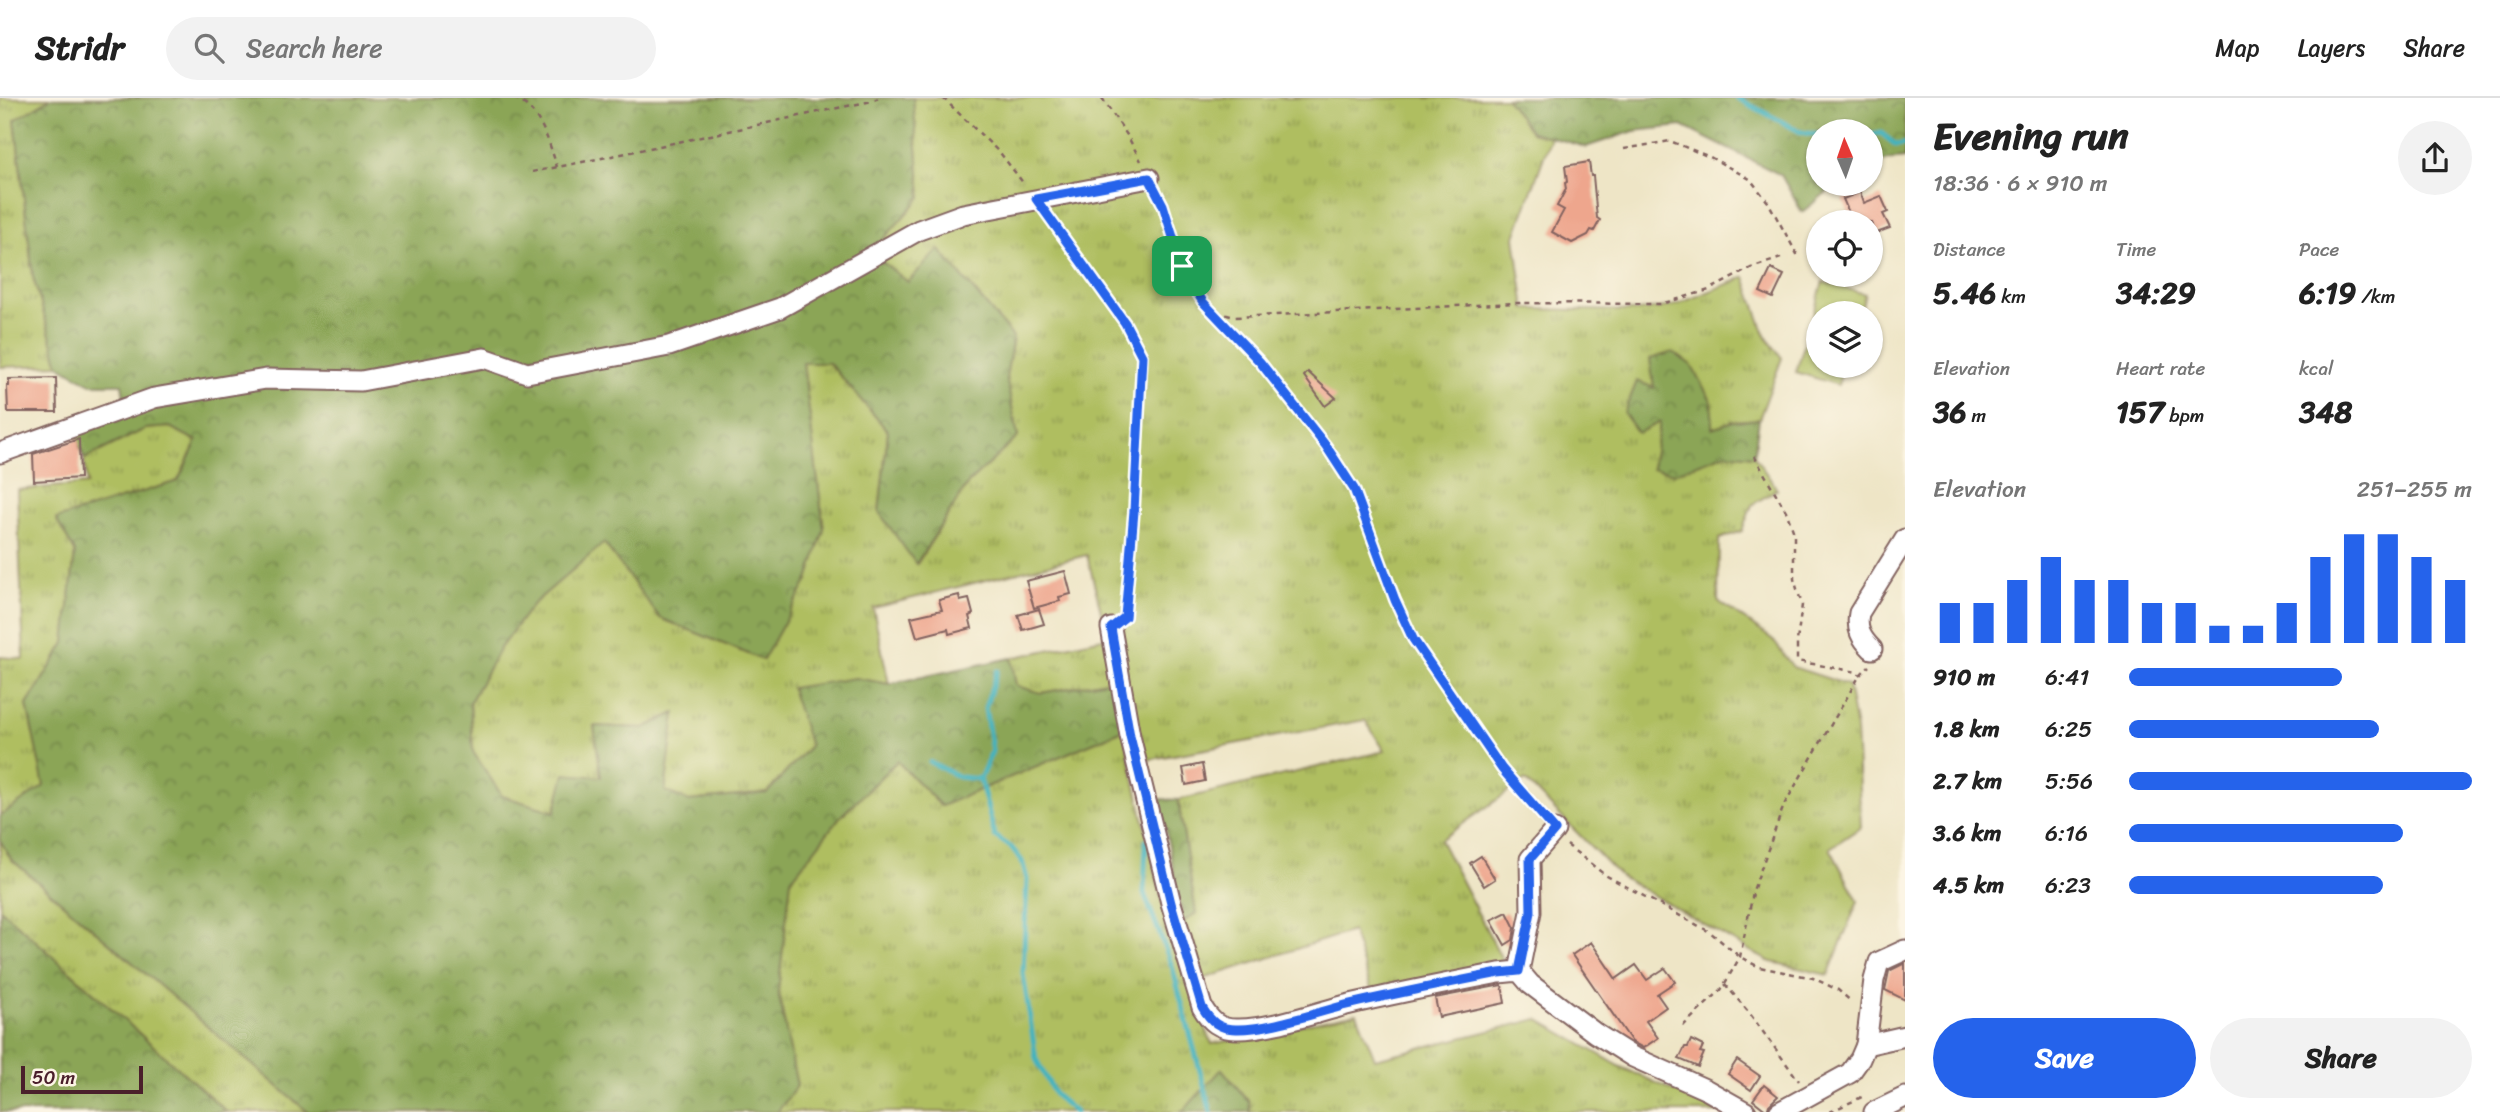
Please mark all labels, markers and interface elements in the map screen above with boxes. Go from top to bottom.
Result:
search box [166,17,656,80]
text: Stridr [35,19,124,77]
text: Search here [246,25,383,71]
text: Map [2215,27,2260,69]
text: Layers [2298,27,2365,69]
text: Share [2403,27,2465,69]
icon: search [190,29,228,67]
text: Evening run [1933,103,2129,170]
north arrow [1806,119,1883,196]
map controls [1806,119,1883,378]
button: share [2398,121,2472,195]
text: 18:36 · 6 × 910 m [1933,163,2107,204]
button: locate [1806,210,1883,287]
text: Distance [1933,233,2005,266]
text: Time [2116,233,2156,266]
text: Pace [2299,233,2339,266]
pin [1152,236,1212,296]
icon: arrive [1163,247,1201,285]
text: 5.46 [1933,266,1996,320]
text: 34:29 [2116,266,2196,320]
text: 6:19 [2299,266,2356,320]
text: km [1996,280,2026,313]
text: /km [2356,280,2395,313]
button: layers [1806,301,1883,378]
text: Elevation [1933,352,2010,385]
text: Heart rate [2116,352,2205,385]
text: kcal [2299,352,2334,385]
text: 36 [1933,385,1967,439]
text: 157 [2116,385,2164,439]
text: 348 [2299,385,2352,439]
text: m [1967,399,1986,432]
text: bpm [2164,399,2204,432]
text: Elevation [1933,469,2026,510]
text: 251–255 m [2357,469,2472,510]
text: 910 m [1933,657,1995,698]
text: 6:41 [2045,657,2089,698]
text: 1.8 km [1933,709,2000,750]
text: 6:25 [2045,709,2092,750]
text: 2.7 km [1933,761,2002,802]
text: 5:56 [2045,761,2093,802]
text: 3.6 km [1933,813,2002,854]
text: 6:16 [2045,813,2088,854]
text: 4.5 km [1933,865,2004,906]
text: 6:23 [2045,865,2091,906]
button: Save [1933,1018,2196,1098]
button: Share [2210,1018,2472,1098]
text: 50 m [32,1061,75,1094]
scale bar [21,1063,144,1095]

